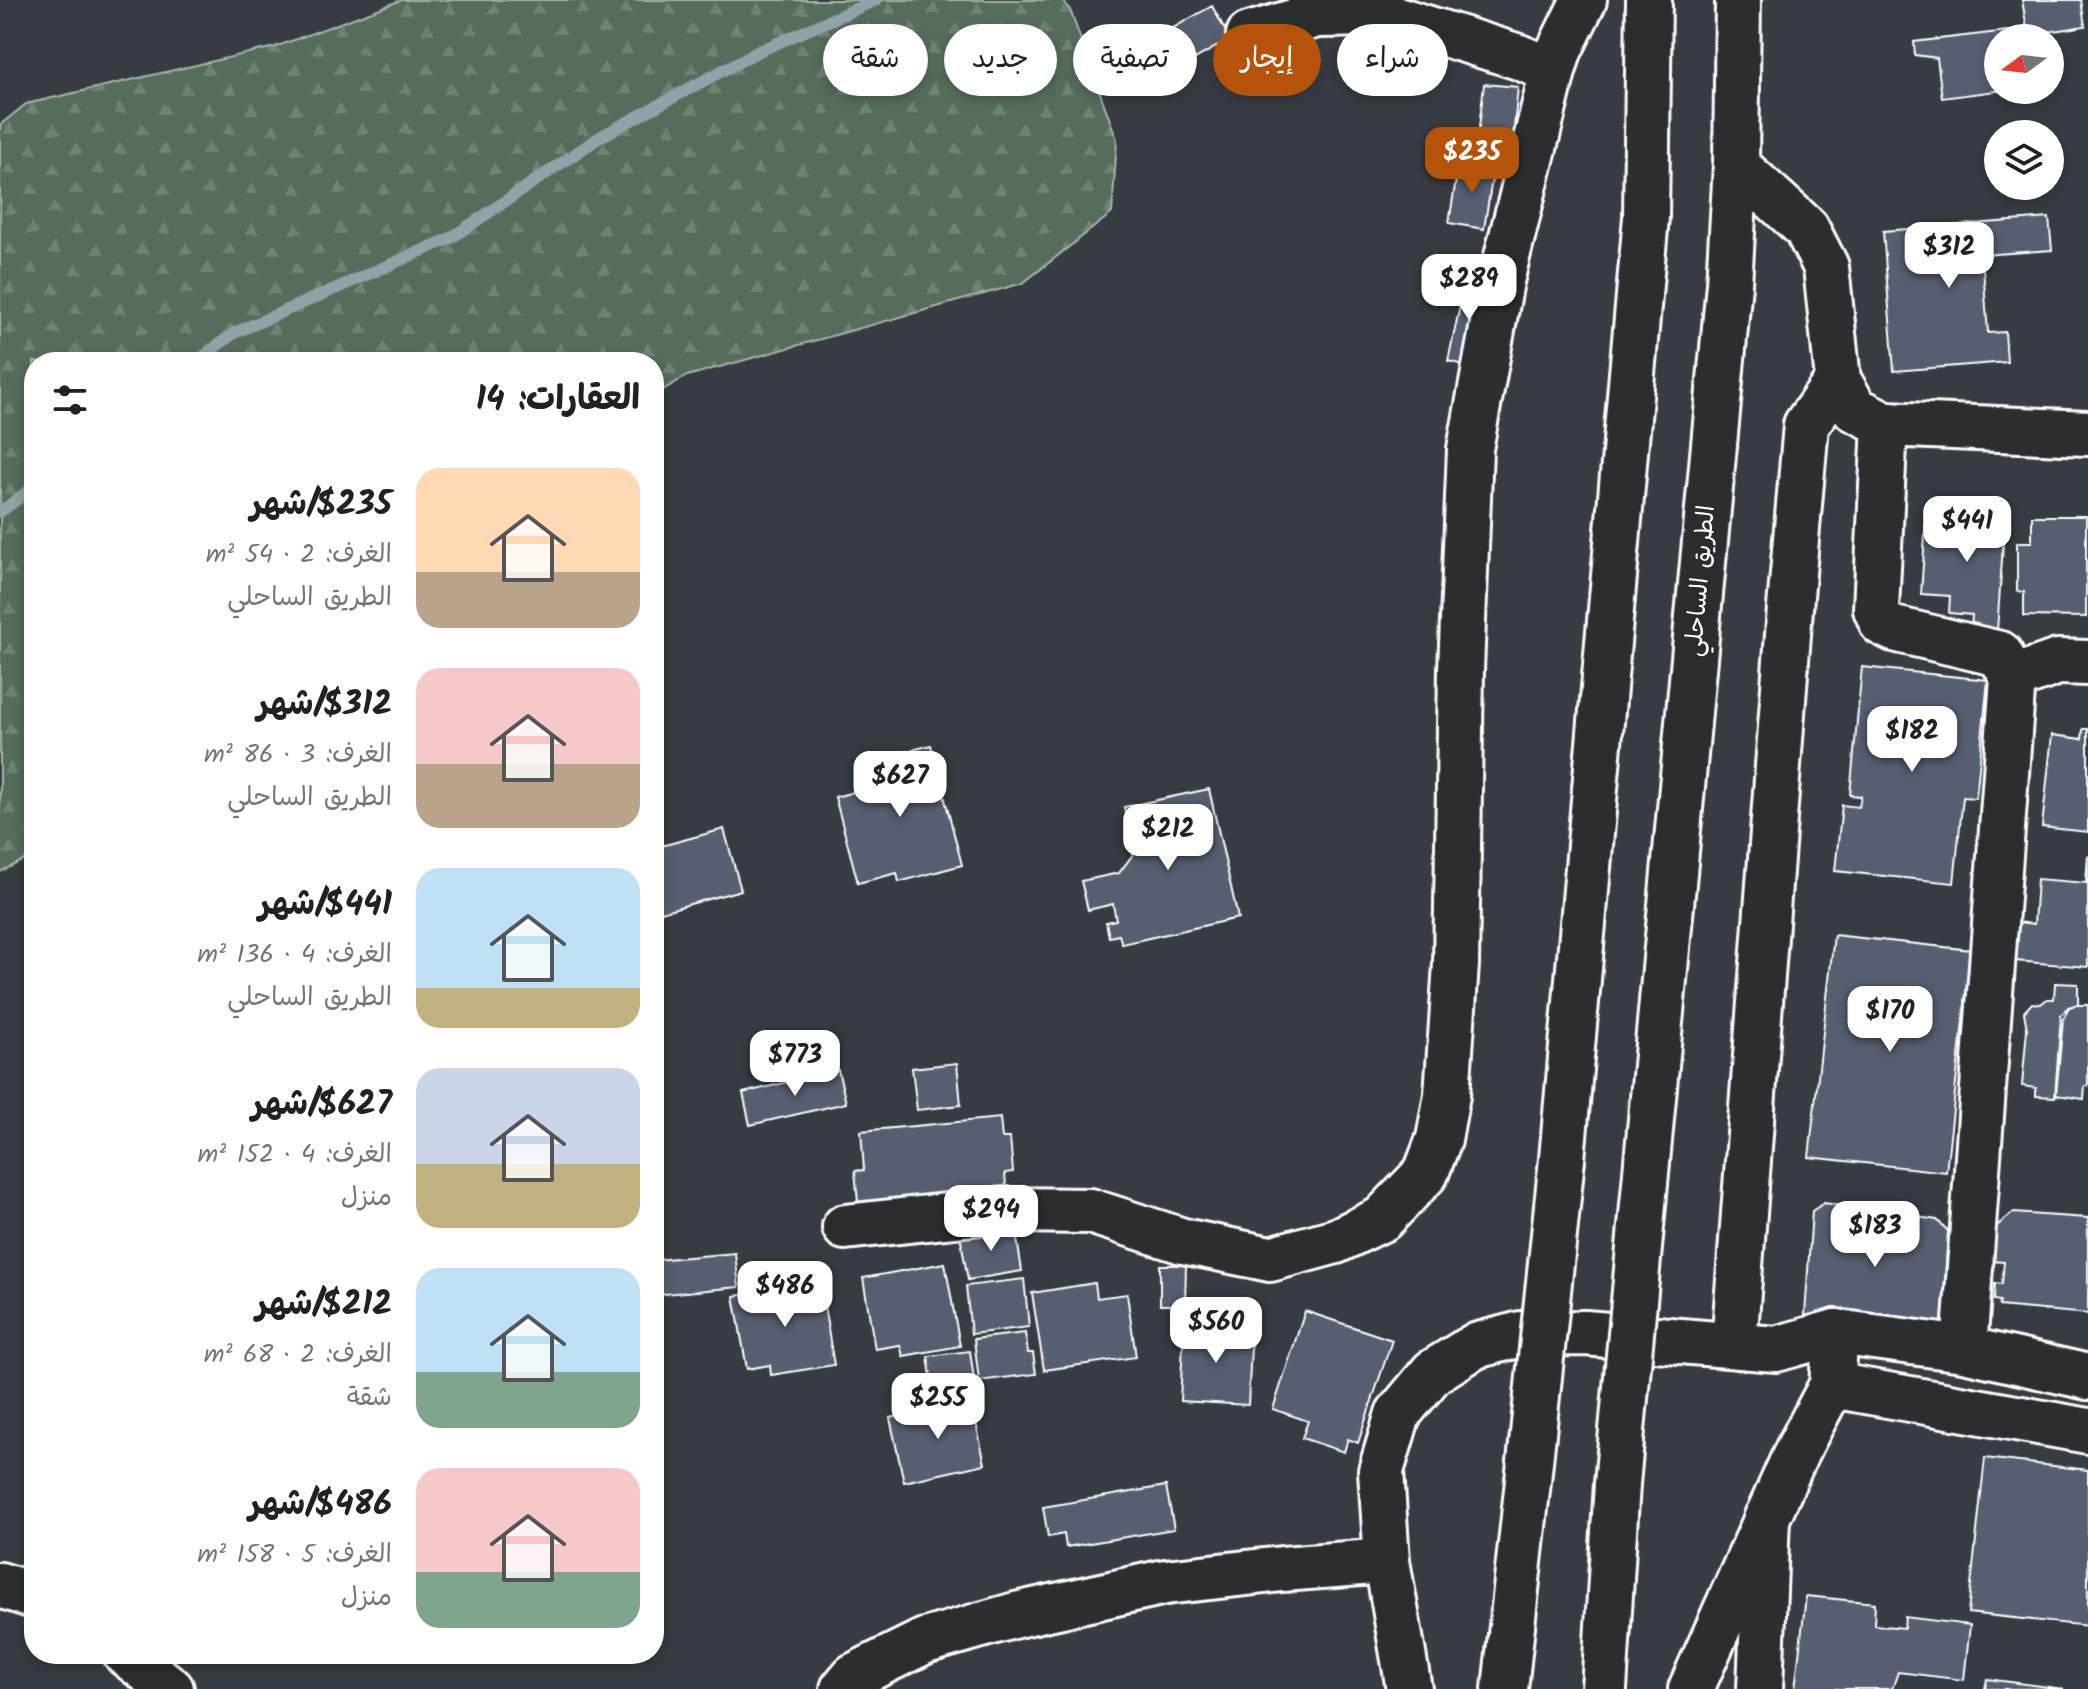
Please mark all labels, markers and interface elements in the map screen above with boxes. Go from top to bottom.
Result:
chip: شقة [823,24,928,96]
chip: جديد [944,24,1057,96]
chip: تصفية [1073,24,1197,96]
chip: إيجار [1213,24,1321,96]
chip: شراء [1337,24,1448,96]
north arrow [1984,24,2064,104]
map controls [1984,24,2064,200]
button: layers [1984,120,2064,200]
pin: $235 [1425,127,1519,195]
text: $235 [1443,132,1501,174]
pin: $312 [1902,222,1996,290]
text: $312 [1923,227,1975,269]
pin: $289 [1422,254,1516,322]
text: $289 [1439,259,1499,301]
text: العقارات: 14 [476,373,640,427]
icon: filters [48,378,92,422]
text: $235/شهر [250,478,392,532]
pin: $441 [1920,496,2014,564]
icon: home [480,500,576,596]
text: $441 [1941,501,1993,543]
street label: الطريق الساحلي [1675,504,1727,658]
text: الغرف: 2 · 54 m² [206,534,392,576]
text: الطريق الساحلي [227,577,392,619]
text: $312/شهر [257,678,392,732]
icon: home [480,700,576,796]
pin: $182 [1865,706,1959,774]
text: $182 [1885,711,1939,753]
text: الغرف: 3 · 86 m² [204,734,392,776]
pin: $627 [853,751,947,819]
text: $627 [872,756,928,798]
text: الطريق الساحلي [227,777,392,819]
pin: $212 [1121,804,1215,872]
text: $212 [1141,809,1195,851]
text: $441/شهر [258,878,392,932]
icon: home [480,900,576,996]
text: الغرف: 4 · 136 m² [197,934,392,976]
text: الطريق الساحلي [227,977,392,1019]
pin: $170 [1843,986,1937,1054]
text: $170 [1866,991,1914,1033]
pin: $773 [748,1030,842,1098]
text: $773 [768,1035,822,1077]
text: $627/شهر [251,1078,392,1132]
icon: home [480,1100,576,1196]
text: الغرف: 4 · 152 m² [197,1134,392,1176]
text: منزل [341,1177,392,1219]
pin: $294 [944,1185,1038,1253]
text: $294 [962,1190,1020,1232]
pin: $183 [1828,1201,1922,1269]
text: $183 [1849,1206,1901,1248]
pin: $486 [738,1261,832,1329]
text: $486 [756,1266,815,1308]
text: $212/شهر [256,1278,392,1332]
pin: $560 [1169,1297,1263,1365]
icon: home [480,1300,576,1396]
text: $560 [1188,1302,1244,1344]
text: الغرف: 2 · 68 m² [204,1334,392,1376]
pin: $255 [891,1373,985,1441]
text: شقة [347,1377,392,1419]
text: $255 [910,1378,966,1420]
text: $486/شهر [249,1478,392,1532]
icon: home [480,1500,576,1596]
text: الغرف: 5 · 158 m² [197,1534,392,1576]
text: منزل [341,1577,392,1619]

